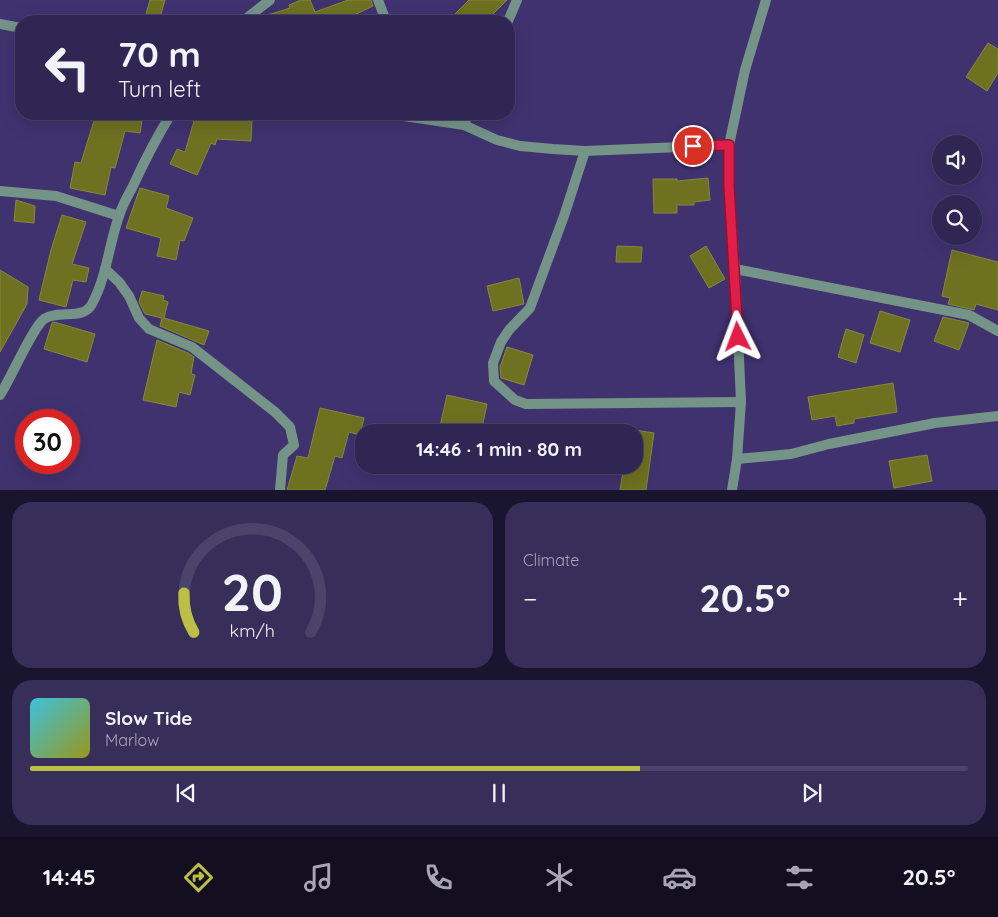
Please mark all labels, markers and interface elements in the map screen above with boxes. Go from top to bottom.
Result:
text: 70 m [118,32,201,76]
icon: left [35,35,100,100]
text: Turn left [118,75,201,103]
pin [672,125,714,167]
icon: arrive [679,132,707,160]
map controls [932,135,982,245]
button: sound [932,135,982,185]
button: search [932,195,982,245]
position arrow [711,310,763,362]
speed limit sign: 30 [15,409,80,474]
text: 14:46 · 1 min · 80 m [416,437,582,461]
text: Climate [523,550,579,570]
text: 20 [222,559,283,624]
text: 20.5° [699,574,791,622]
text: − [523,581,538,616]
text: + [952,581,968,616]
text: km/h [230,619,275,641]
text: Slow Tide [105,706,193,730]
text: Marlow [105,730,159,750]
icon: previous [172,779,200,807]
icon: pause [485,779,513,807]
icon: next [798,779,826,807]
icon: directions [181,860,216,895]
icon: music [301,860,336,895]
icon: phone [421,860,456,895]
icon: climate [542,860,577,895]
icon: car [662,860,697,895]
icon: filters [782,860,817,895]
text: 14:45 [43,863,96,891]
text: 20.5° [902,863,955,891]

